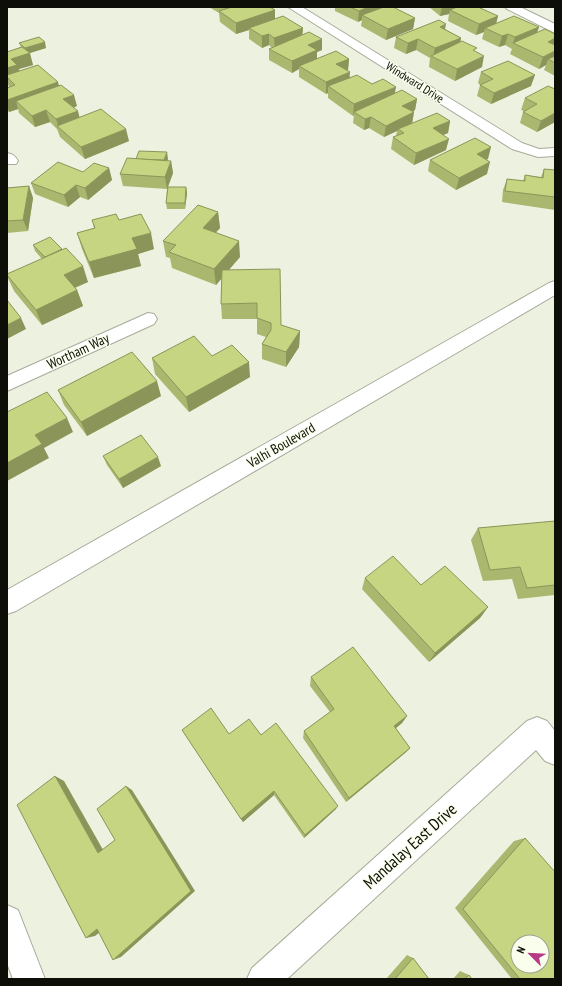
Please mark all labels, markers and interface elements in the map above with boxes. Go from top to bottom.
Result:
street label: Windward Drive [383,58,447,106]
street label: Wortham Way [44,329,113,373]
street label: Valhi Boulevard [243,418,318,472]
street label: Mandalay East Drive [359,798,461,894]
north arrow [510,934,550,974]
text: N [513,944,528,955]

